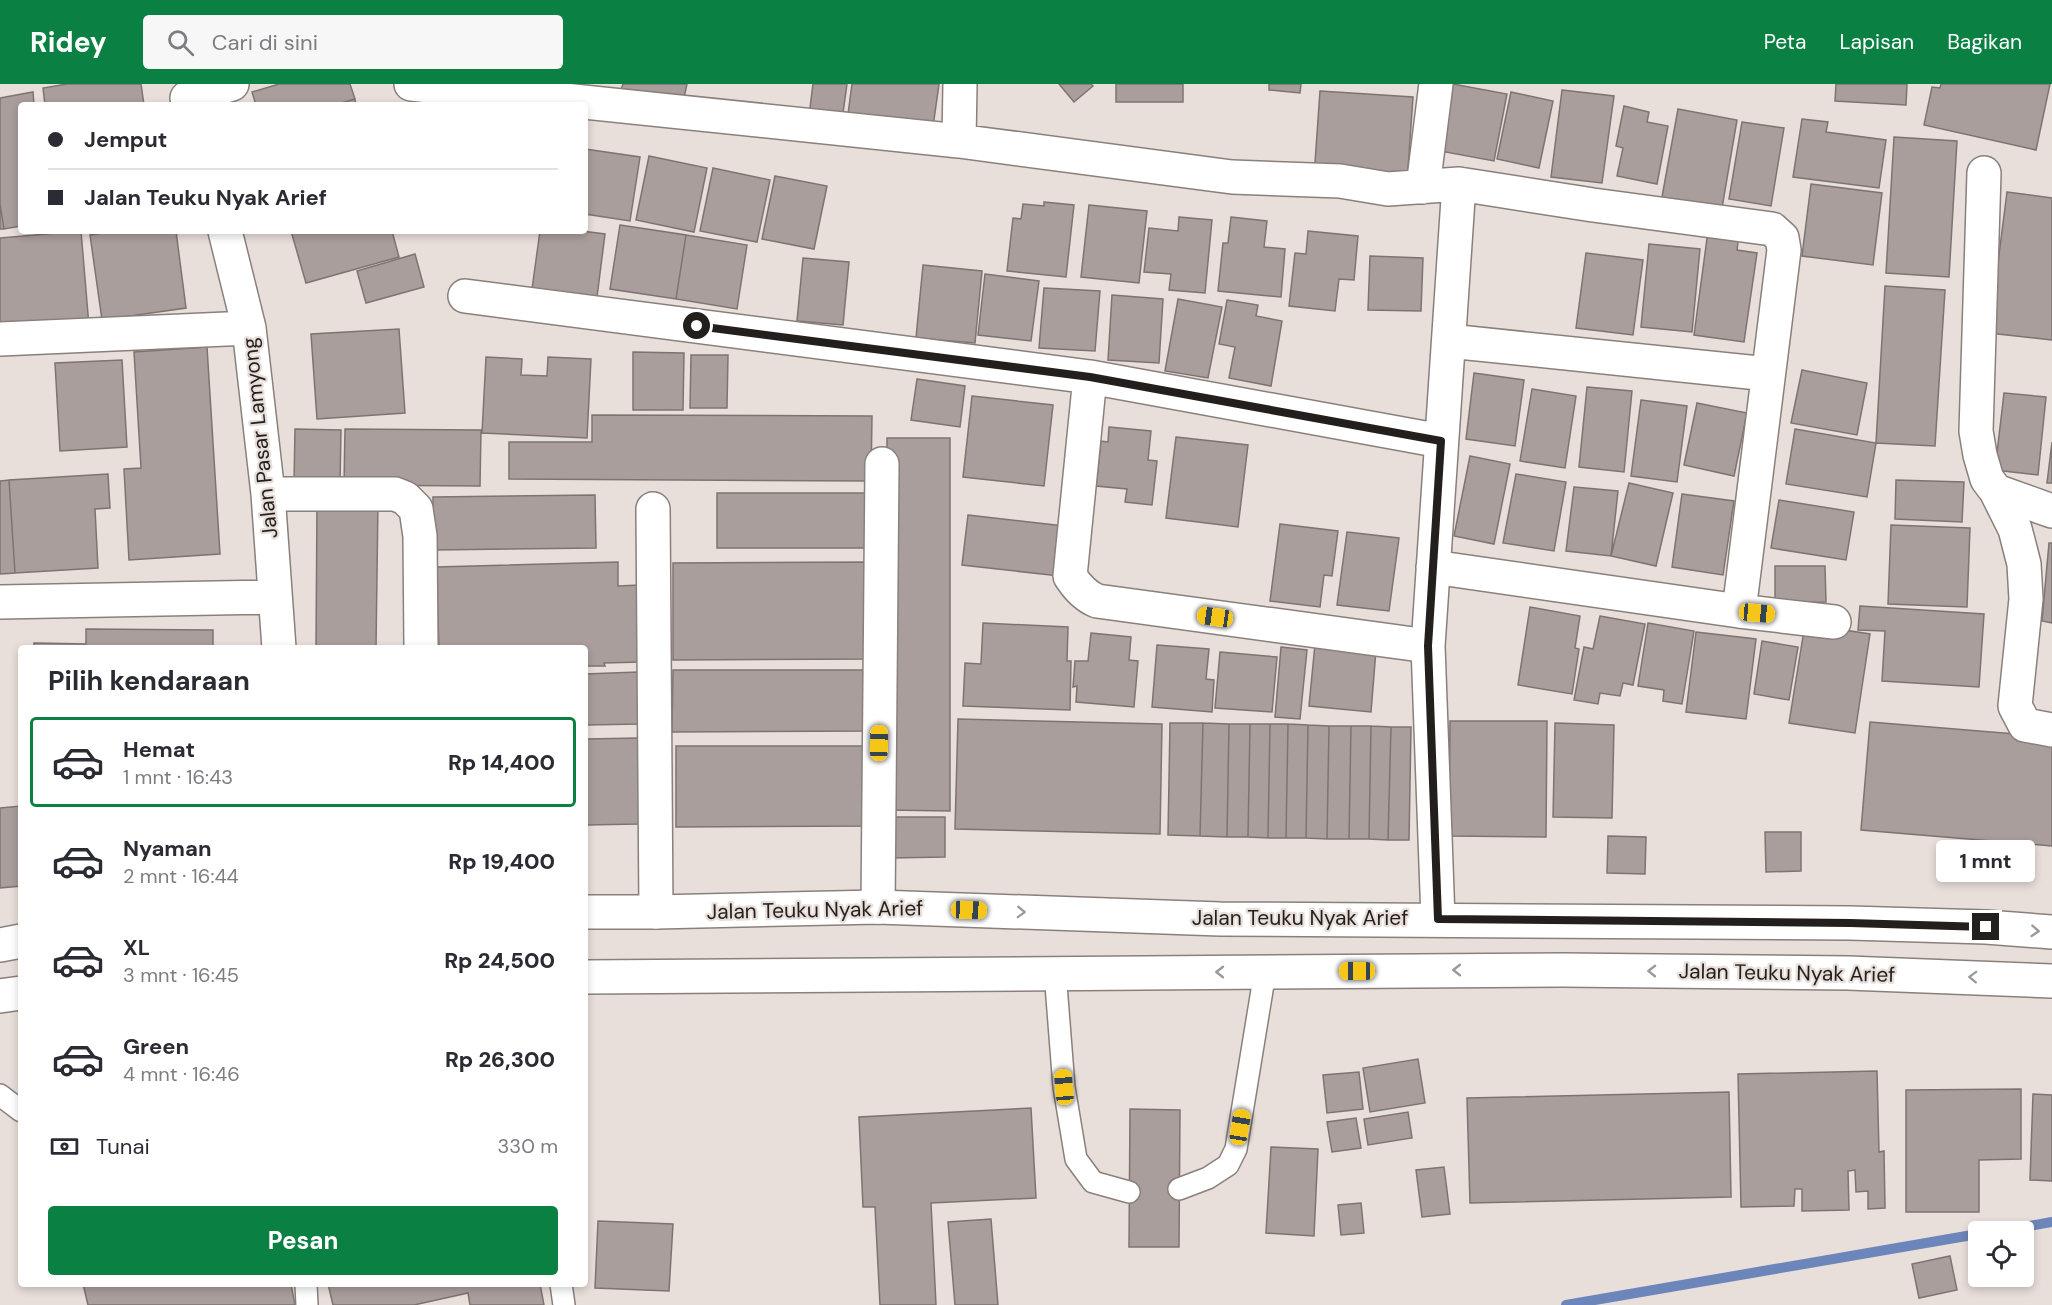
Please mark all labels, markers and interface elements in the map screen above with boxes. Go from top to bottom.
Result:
search box [143,15,563,69]
text: Ridey [30,24,107,61]
icon: search [164,26,197,59]
text: Cari di sini [212,28,318,57]
text: Peta [1764,28,1806,56]
text: Lapisan [1839,28,1914,56]
text: Bagikan [1947,28,2022,56]
text: Jemput [84,125,167,154]
text: Jalan Teuku Nyak Arief [84,183,327,212]
route start [683,312,710,339]
street label: Jalan Pasar Lamyong [235,336,284,540]
car [1738,602,1776,624]
car [1196,606,1234,628]
text: Pilih kendaraan [48,663,250,698]
car [870,725,888,761]
icon: car [51,735,105,789]
text: Hemat [123,735,195,764]
text: Rp 14,400 [448,748,555,777]
text: 1 mnt · 16:43 [123,764,233,790]
icon: car [51,834,105,888]
text: Nyaman [123,834,212,863]
callout: 1 mnt [1936,840,2036,882]
text: Rp 19,400 [448,847,555,876]
text: 1 mnt [1959,848,2012,874]
text: 2 mnt · 16:44 [123,863,239,889]
street label: Jalan Teuku Nyak Arief [706,894,924,926]
car [951,900,987,920]
street label: Jalan Teuku Nyak Arief [1192,904,1408,932]
one-way arrow [1017,905,1026,918]
route end [1972,913,1999,940]
one-way arrow [2031,924,2040,937]
icon: car [51,933,105,987]
text: XL [123,933,150,962]
text: Rp 24,500 [444,946,555,975]
street label: Jalan Teuku Nyak Arief [1678,957,1896,989]
text: 3 mnt · 16:45 [123,962,239,988]
car [1339,962,1375,980]
one-way arrow [1452,964,1461,976]
one-way arrow [1647,964,1656,977]
one-way arrow [1215,966,1224,978]
one-way arrow [1968,971,1977,984]
icon: car [51,1032,105,1086]
text: Green [123,1032,189,1061]
text: Rp 26,300 [445,1045,555,1074]
text: 4 mnt · 16:46 [123,1061,240,1087]
car [1053,1068,1075,1106]
car [1228,1108,1252,1146]
icon: cash [48,1130,81,1163]
text: Tunai [96,1132,150,1161]
text: 330 m [498,1133,558,1159]
button: Pesan [48,1206,558,1275]
map controls [1968,1221,2034,1287]
button: locate [1968,1221,2034,1287]

